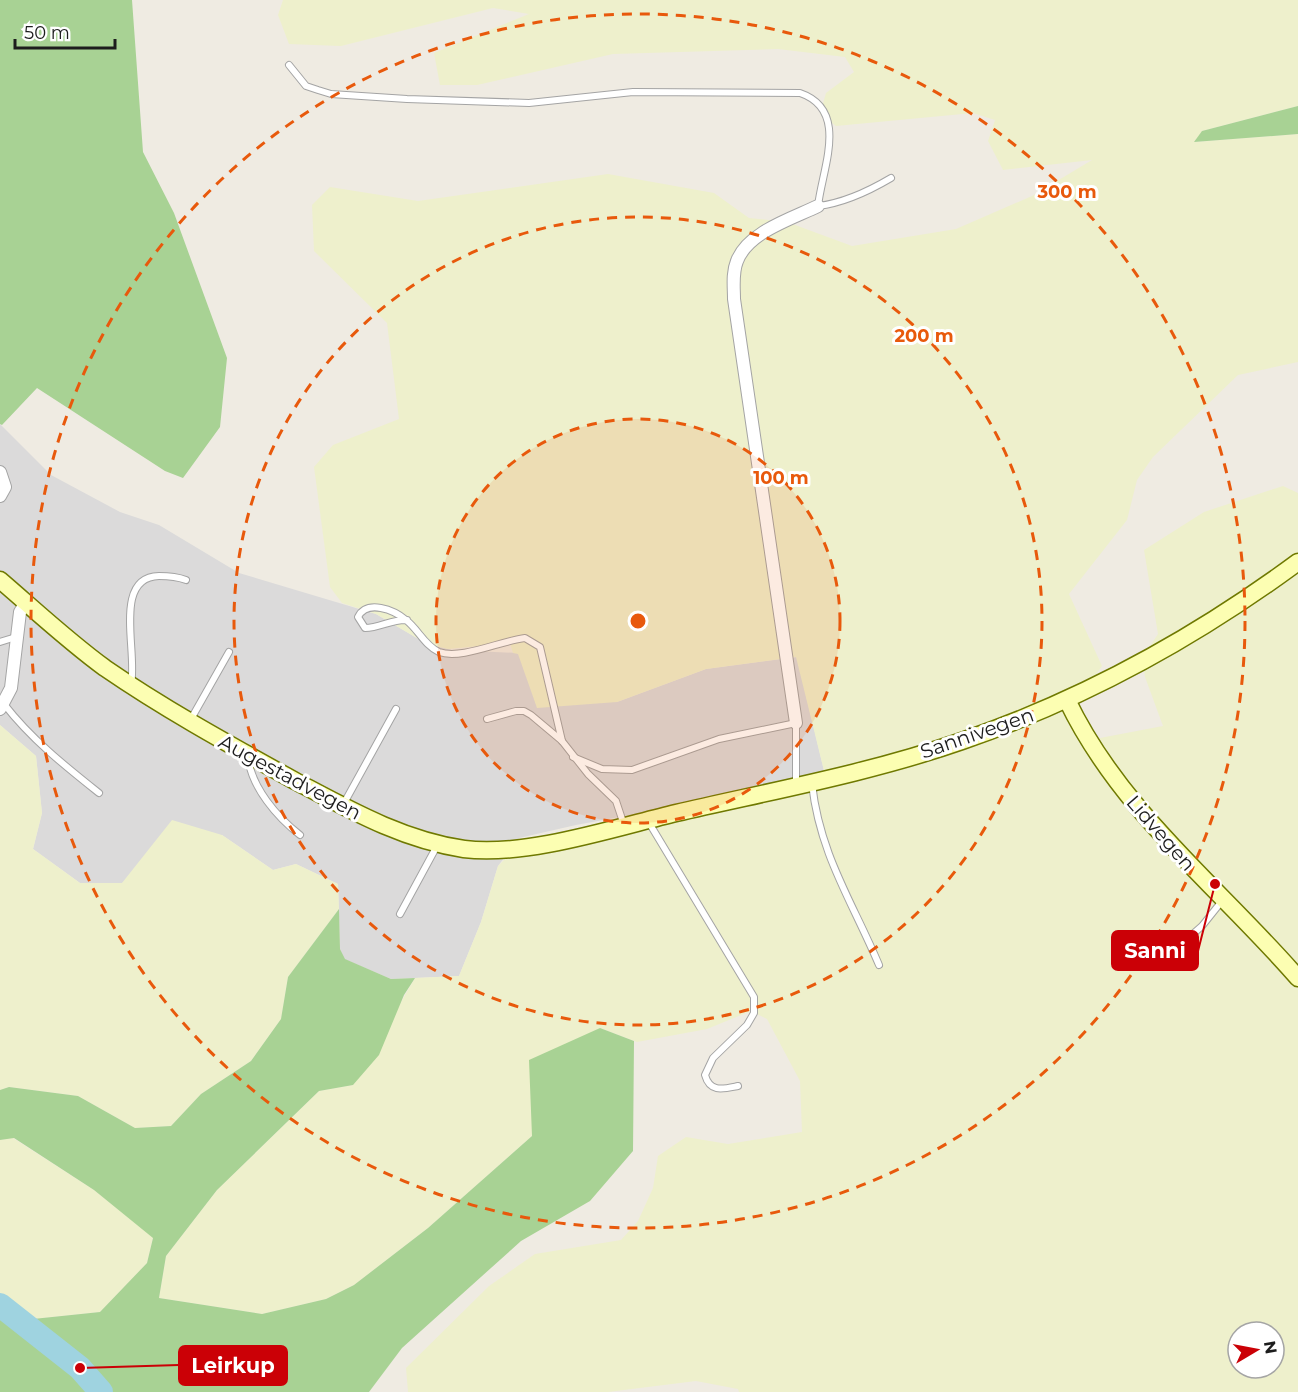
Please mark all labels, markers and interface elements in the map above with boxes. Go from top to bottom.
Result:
scale bar [15,12,116,50]
text: 50 m [24,22,70,44]
text: 300 m [1036,181,1097,203]
text: 200 m [894,325,954,347]
text: 100 m [753,467,809,489]
centre of rings [628,611,648,631]
street label: Sannivegen [917,702,1037,764]
street label: Augestadvegen [215,729,365,825]
street label: Lidvegen [1122,790,1200,876]
callout: Sanni [1112,931,1198,970]
text: Sanni [1124,938,1186,963]
north arrow [1226,1320,1286,1380]
text: N [1260,1339,1281,1356]
callout: Leirkup [179,1346,287,1385]
text: Leirkup [191,1353,275,1378]

